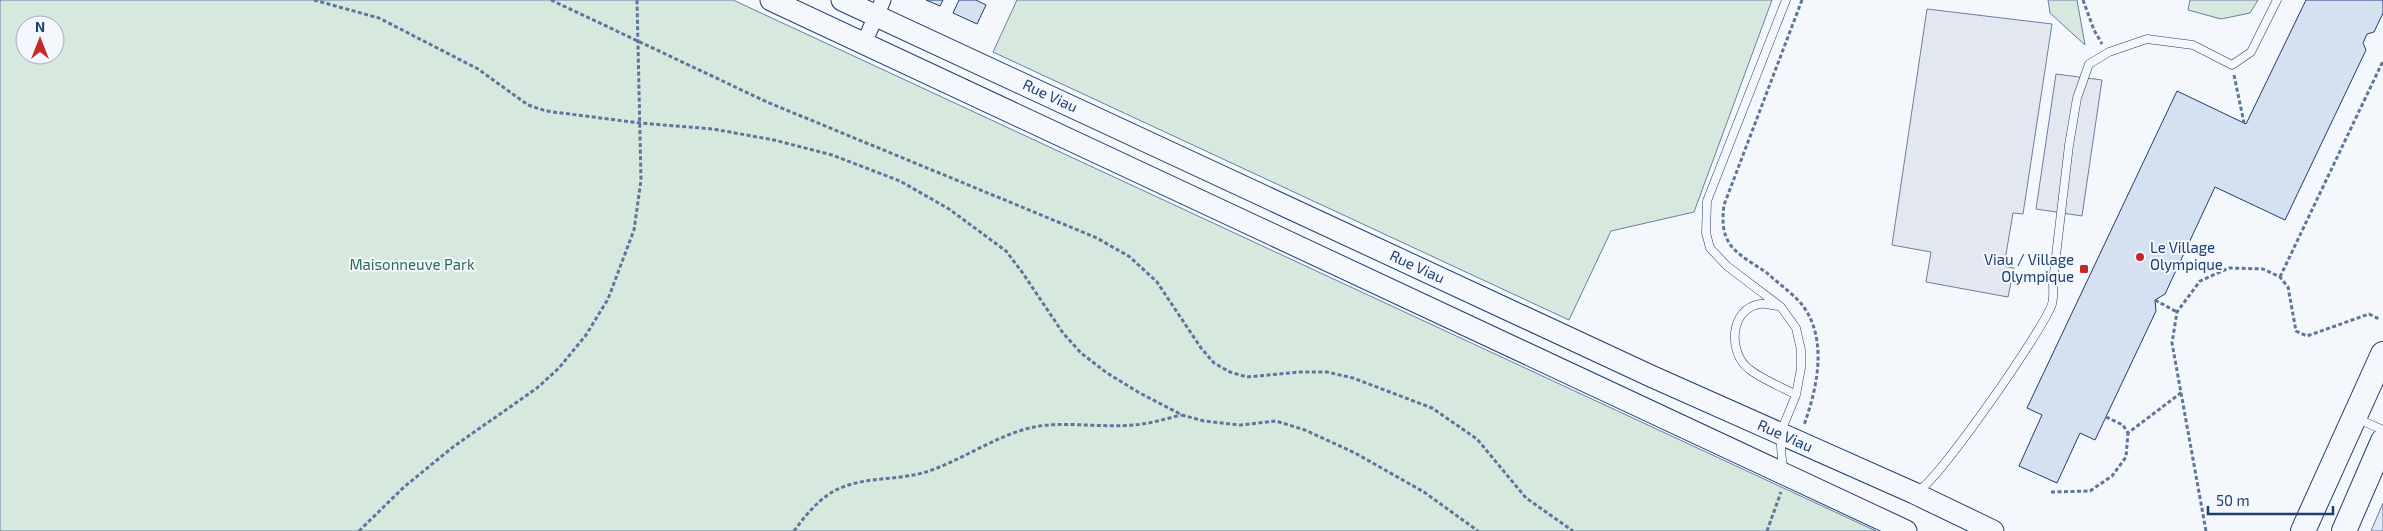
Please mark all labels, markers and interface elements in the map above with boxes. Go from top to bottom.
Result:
north arrow [15,15,65,65]
text: N [35,18,45,35]
street label: Rue Viau [1020,75,1081,116]
place label: Le Village Olympique [2150,238,2223,273]
street label: Rue Viau [1387,246,1448,287]
place label: Viau / Village Olympique [1984,250,2074,285]
marker: Le Village Olympique [2134,251,2146,263]
park label: Maisonneuve Park [349,255,475,273]
marker: Viau / Village Olympique [2078,263,2090,275]
street label: Rue Viau [1755,415,1816,455]
scale bar [2208,484,2333,516]
text: 50 m [2216,491,2250,509]

